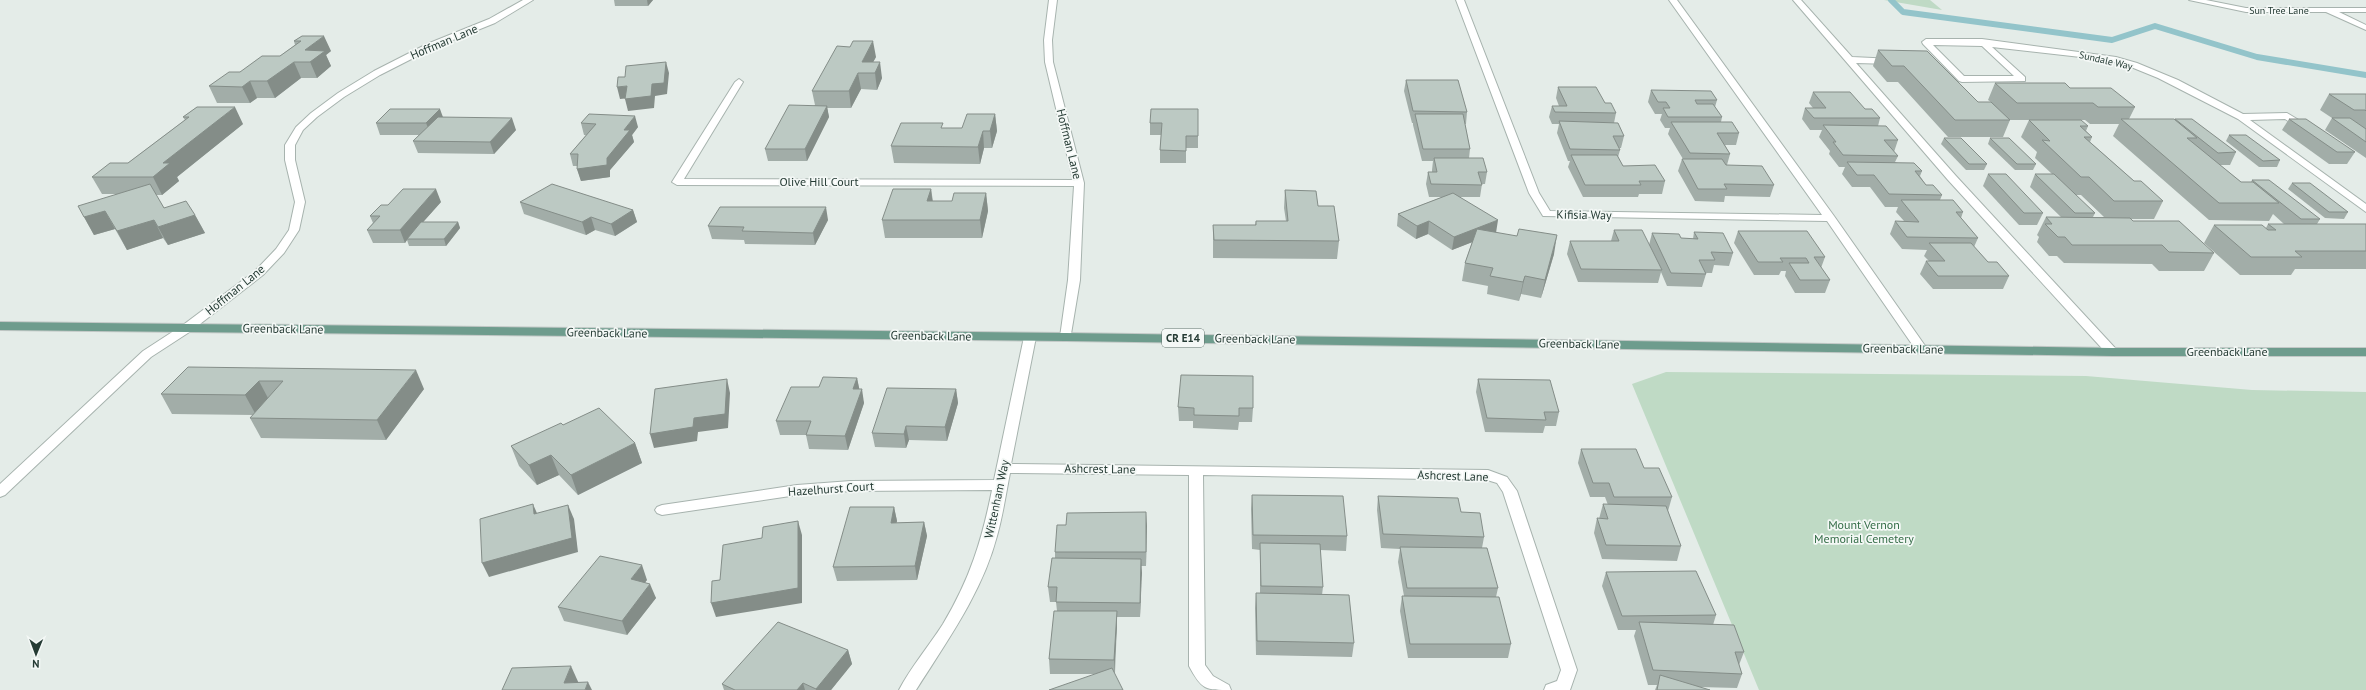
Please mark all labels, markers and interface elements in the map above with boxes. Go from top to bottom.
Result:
street label: Sun Tree Lane [2249,4,2309,17]
street label: Hoffman Lane [408,21,480,63]
street label: Sundale Way [2078,48,2134,73]
street label: Hoffman Lane [1053,107,1085,181]
street label: Olive Hill Court [779,174,859,189]
street label: Kifisia Way [1556,207,1612,222]
street label: Hoffman Lane [202,261,267,318]
street label: Greenback Lane [242,320,324,337]
street label: Greenback Lane [566,324,648,341]
street label: Greenback Lane [890,327,972,344]
road number: CR E14 [1162,329,1204,347]
street label: Greenback Lane [1214,330,1296,347]
street label: Greenback Lane [1538,335,1620,352]
street label: Greenback Lane [1862,340,1944,357]
street label: Greenback Lane [2186,344,2268,359]
street label: Wittenham Way [981,458,1012,540]
street label: Ashcrest Lane [1064,460,1136,477]
street label: Ashcrest Lane [1417,467,1489,484]
street label: Hazelhurst Court [788,478,874,499]
park label: Mount Vernon Memorial Cemetery [1814,517,1914,546]
north arrow [16,634,56,674]
text: N [32,657,40,671]

